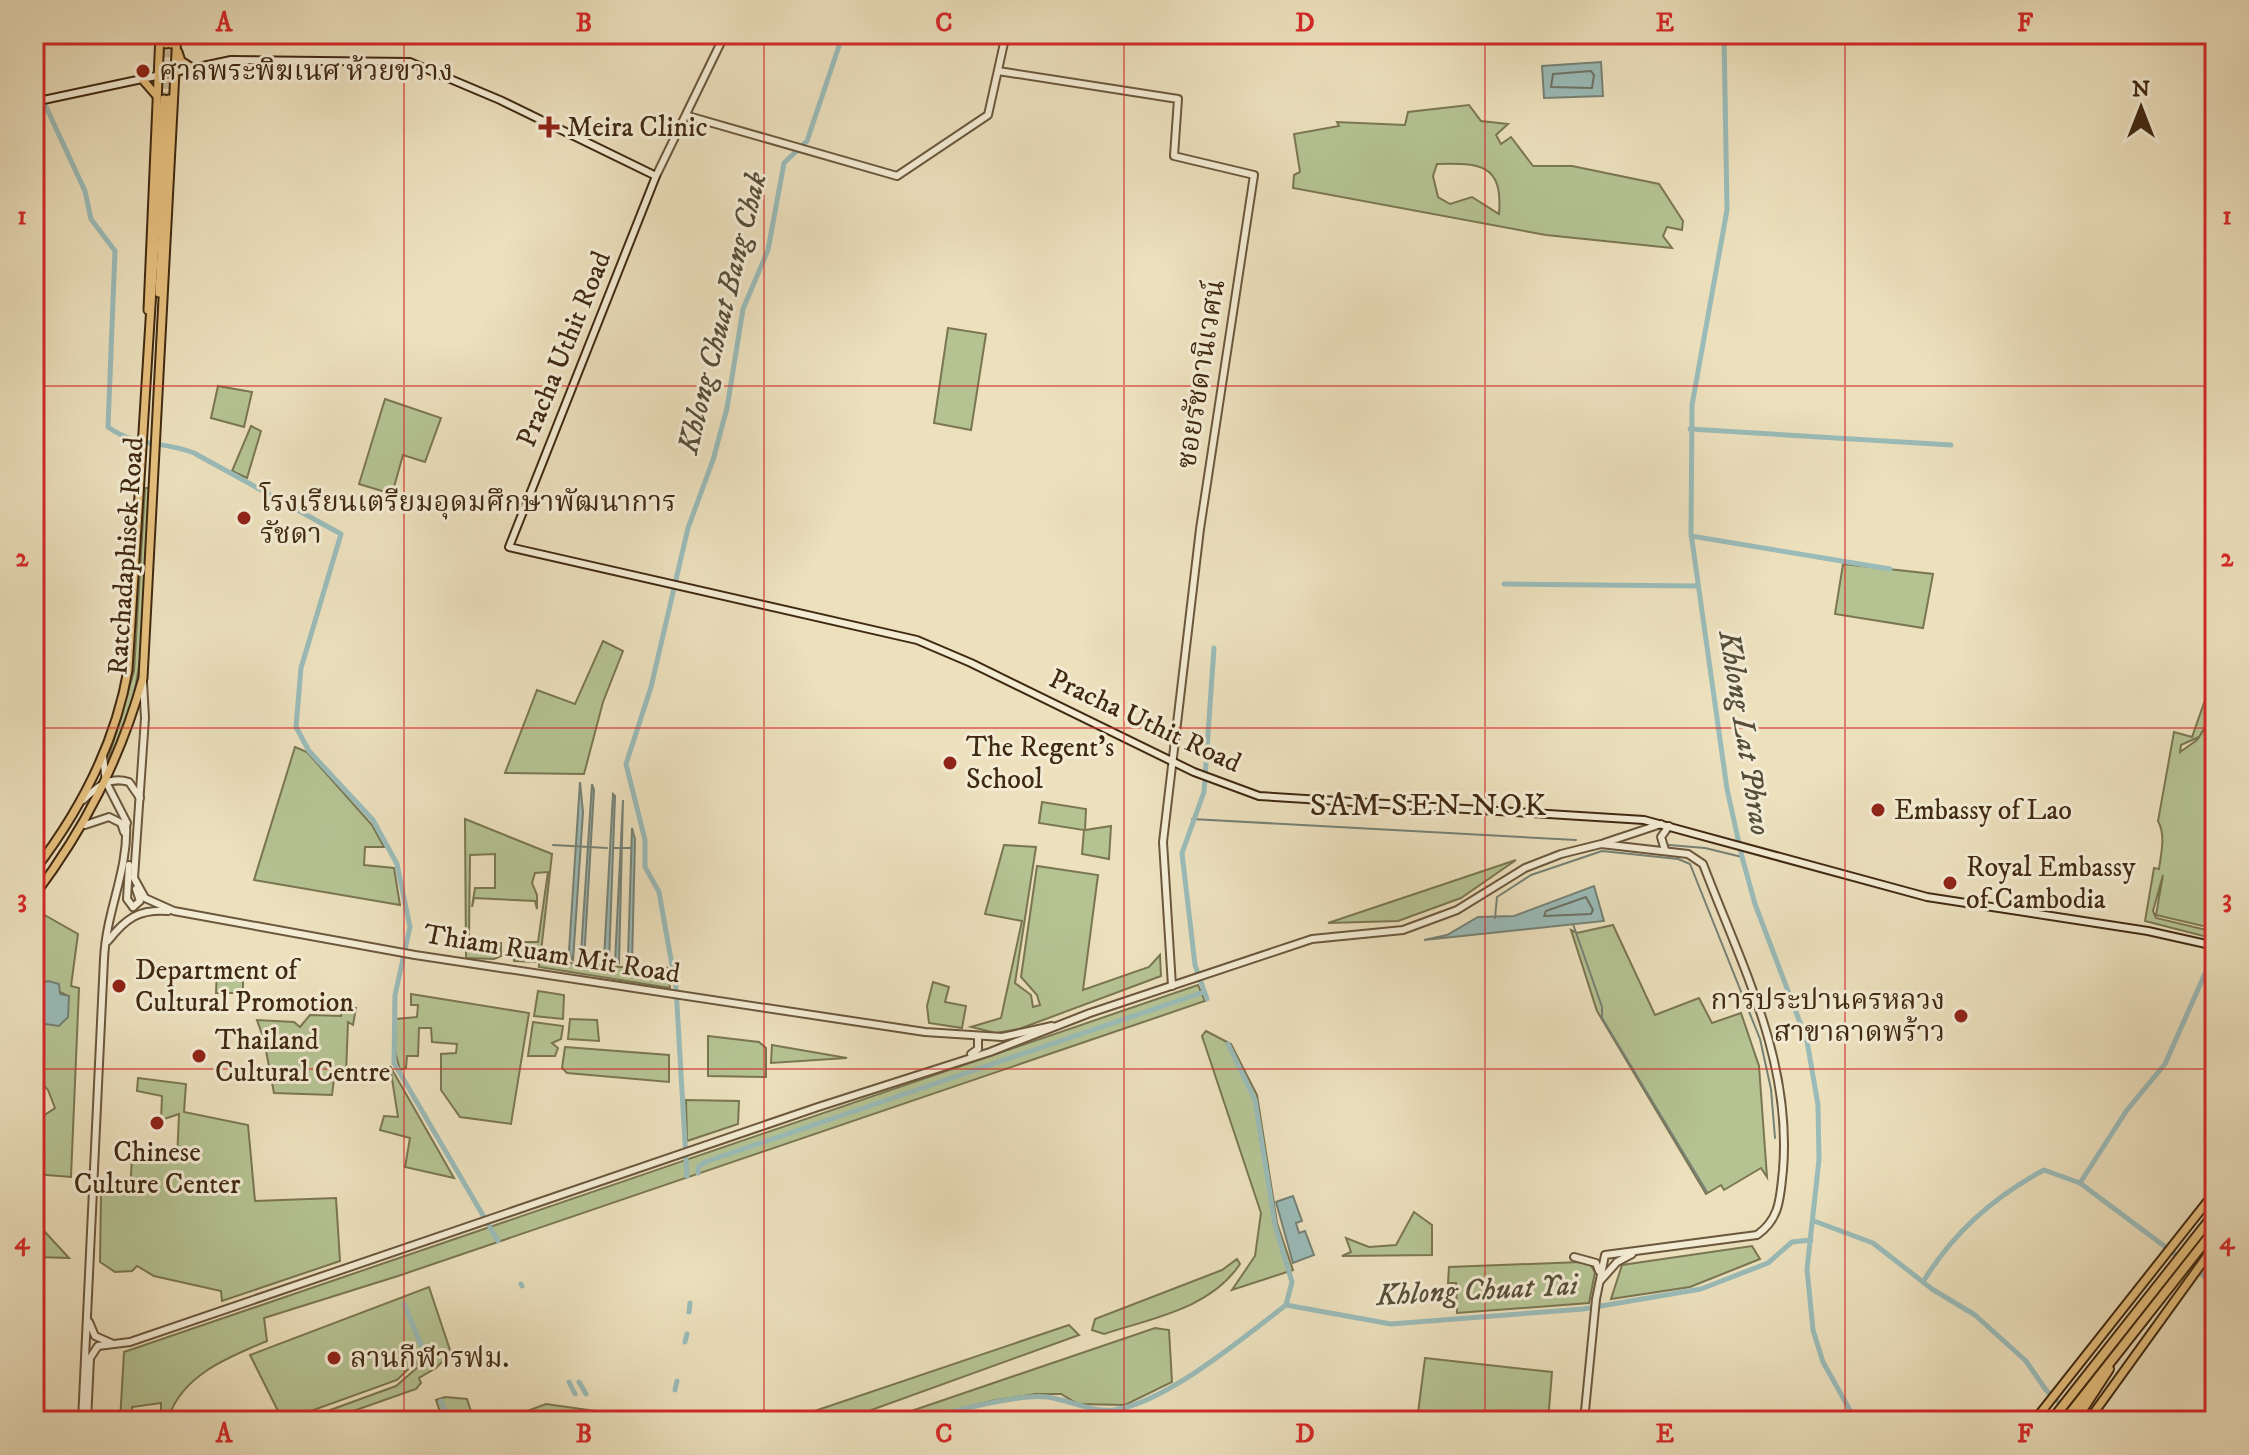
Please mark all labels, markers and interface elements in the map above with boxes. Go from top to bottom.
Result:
text: A [215,7,234,40]
text: B [576,7,592,40]
text: C [935,7,953,40]
text: D [1295,7,1315,40]
text: E [1656,7,1674,40]
text: F [2017,7,2034,40]
place label: ศาลพระพิฆเนศ ห้วยขวาง [159,54,453,89]
marker: ศาลพระพิฆเนศ ห้วยขวาง [134,62,152,80]
north arrow [2101,68,2181,148]
text: N [2132,76,2150,103]
place label: Meira Clinic [567,110,707,145]
marker: Meira Clinic [538,116,560,138]
water label: Khlong Chuat Bang Chak [670,168,776,459]
text: 1 [17,200,27,233]
text: 1 [2222,200,2232,233]
street label: Pracha Uthit Road [509,246,619,452]
street label: ซอยรัชดานิเวศน์ [1169,277,1233,471]
street label: Ratchadaphisek Road [100,436,152,676]
place label: โรงเรียนเตรียมอุดมศึกษาพัฒนาการ รัชดา [259,482,676,552]
marker: โรงเรียนเตรียมอุดมศึกษาพัฒนาการ รัชดา [235,509,253,527]
text: 2 [16,542,30,575]
text: 2 [2221,542,2235,575]
water label: Khlong Lat Phrao [1709,627,1778,838]
street label: Pracha Uthit Road [1043,661,1247,781]
place label: The Regent's School [966,730,1114,797]
marker: The Regent's School [941,754,959,772]
district label: SAM SEN NOK [1310,786,1548,826]
place label: Embassy of Lao [1894,793,2072,828]
marker: Embassy of Lao [1869,801,1887,819]
place label: Royal Embassy of Cambodia [1966,850,2136,917]
marker: Royal Embassy of Cambodia [1941,874,1959,892]
text: 3 [17,883,27,916]
text: 3 [2222,883,2232,916]
street label: Thiam Ruam Mit Road [421,916,683,992]
place label: Department of Cultural Promotion [135,953,354,1020]
marker: Department of Cultural Promotion [110,977,128,995]
place label: การประปานครหลวง สาขาลาดพร้าว [1711,983,1945,1050]
marker: การประปานครหลวง สาขาลาดพร้าว [1952,1007,1970,1025]
place label: Thailand Cultural Centre [215,1023,390,1090]
marker: Thailand Cultural Centre [190,1047,208,1065]
marker: Chinese Culture Center [148,1114,166,1132]
place label: Chinese Culture Center [74,1135,241,1202]
text: 4 [15,1225,31,1258]
text: 4 [2220,1225,2236,1258]
water label: Khlong Chuat Yai [1374,1267,1581,1315]
place label: ลานกีฬารฟม. [350,1341,509,1376]
marker: ลานกีฬารฟม. [325,1349,343,1367]
text: A [215,1418,234,1451]
text: B [576,1418,592,1451]
text: C [935,1418,953,1451]
text: D [1295,1418,1315,1451]
text: E [1656,1418,1674,1451]
text: F [2017,1418,2034,1451]

